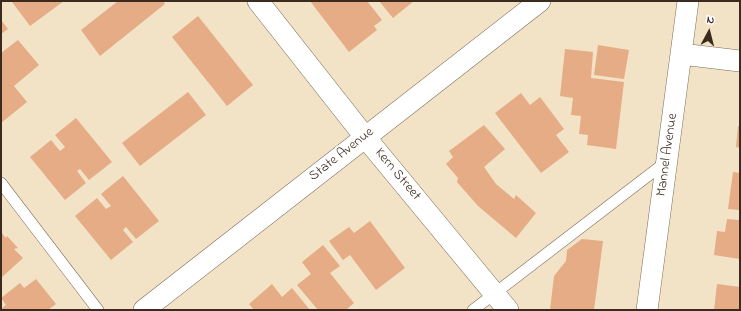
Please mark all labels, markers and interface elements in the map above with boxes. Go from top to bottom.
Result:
north arrow [689,12,729,52]
text: N [706,12,715,28]
street label: Mannel Avenue [654,112,682,198]
street label: State Avenue [306,124,378,186]
street label: Kern Street [370,145,424,205]

